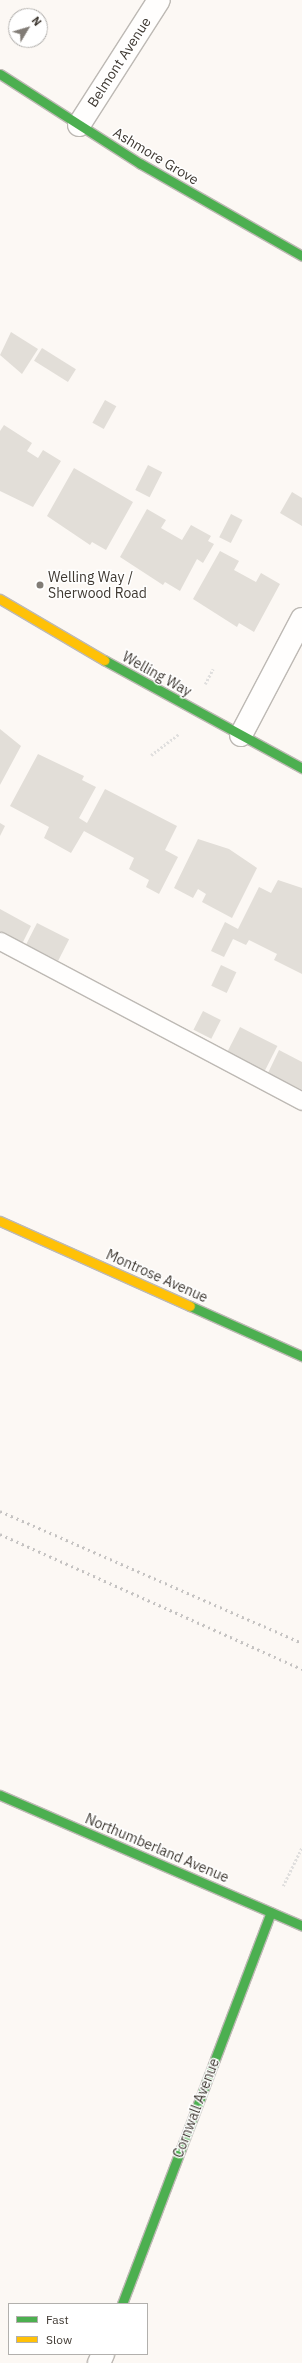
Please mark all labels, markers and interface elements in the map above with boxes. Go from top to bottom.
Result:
north arrow [8,8,48,48]
text: N [29,14,45,29]
street label: Belmont Avenue [84,14,154,110]
street label: Ashmore Grove [110,124,202,188]
place label: Welling Way / Sherwood Road [48,569,147,602]
marker: Welling Way / Sherwood Road [35,580,45,590]
street label: Welling Way [120,648,194,700]
street label: Montrose Avenue [104,1246,210,1306]
street label: Northumberland Avenue [83,1810,231,1886]
street label: Cornwall Avenue [169,2056,223,2160]
legend [8,2303,148,2355]
text: Fast [46,2312,69,2327]
text: Slow [46,2332,72,2347]

